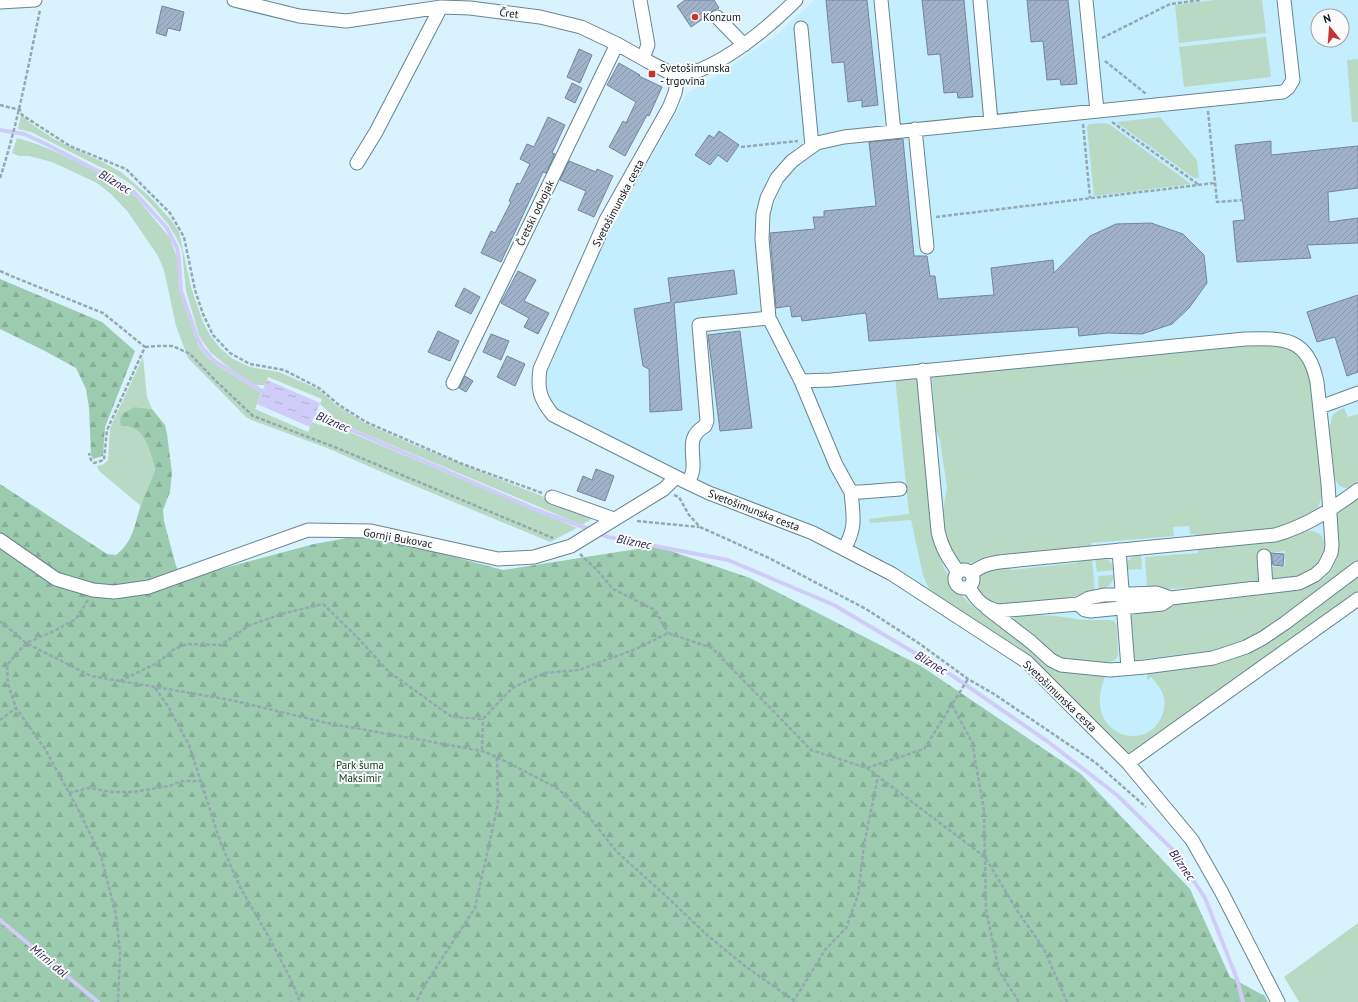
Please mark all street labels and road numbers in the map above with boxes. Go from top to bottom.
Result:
street label: Čret [499,5,520,21]
street label: Svetošimunska cesta [589,157,647,249]
street label: Čretski odvojak [513,177,557,248]
street label: Svetošimunska cesta [706,486,802,534]
street label: Gornji Bukovac [362,525,434,551]
street label: Svetošimunska cesta [1020,657,1100,735]

